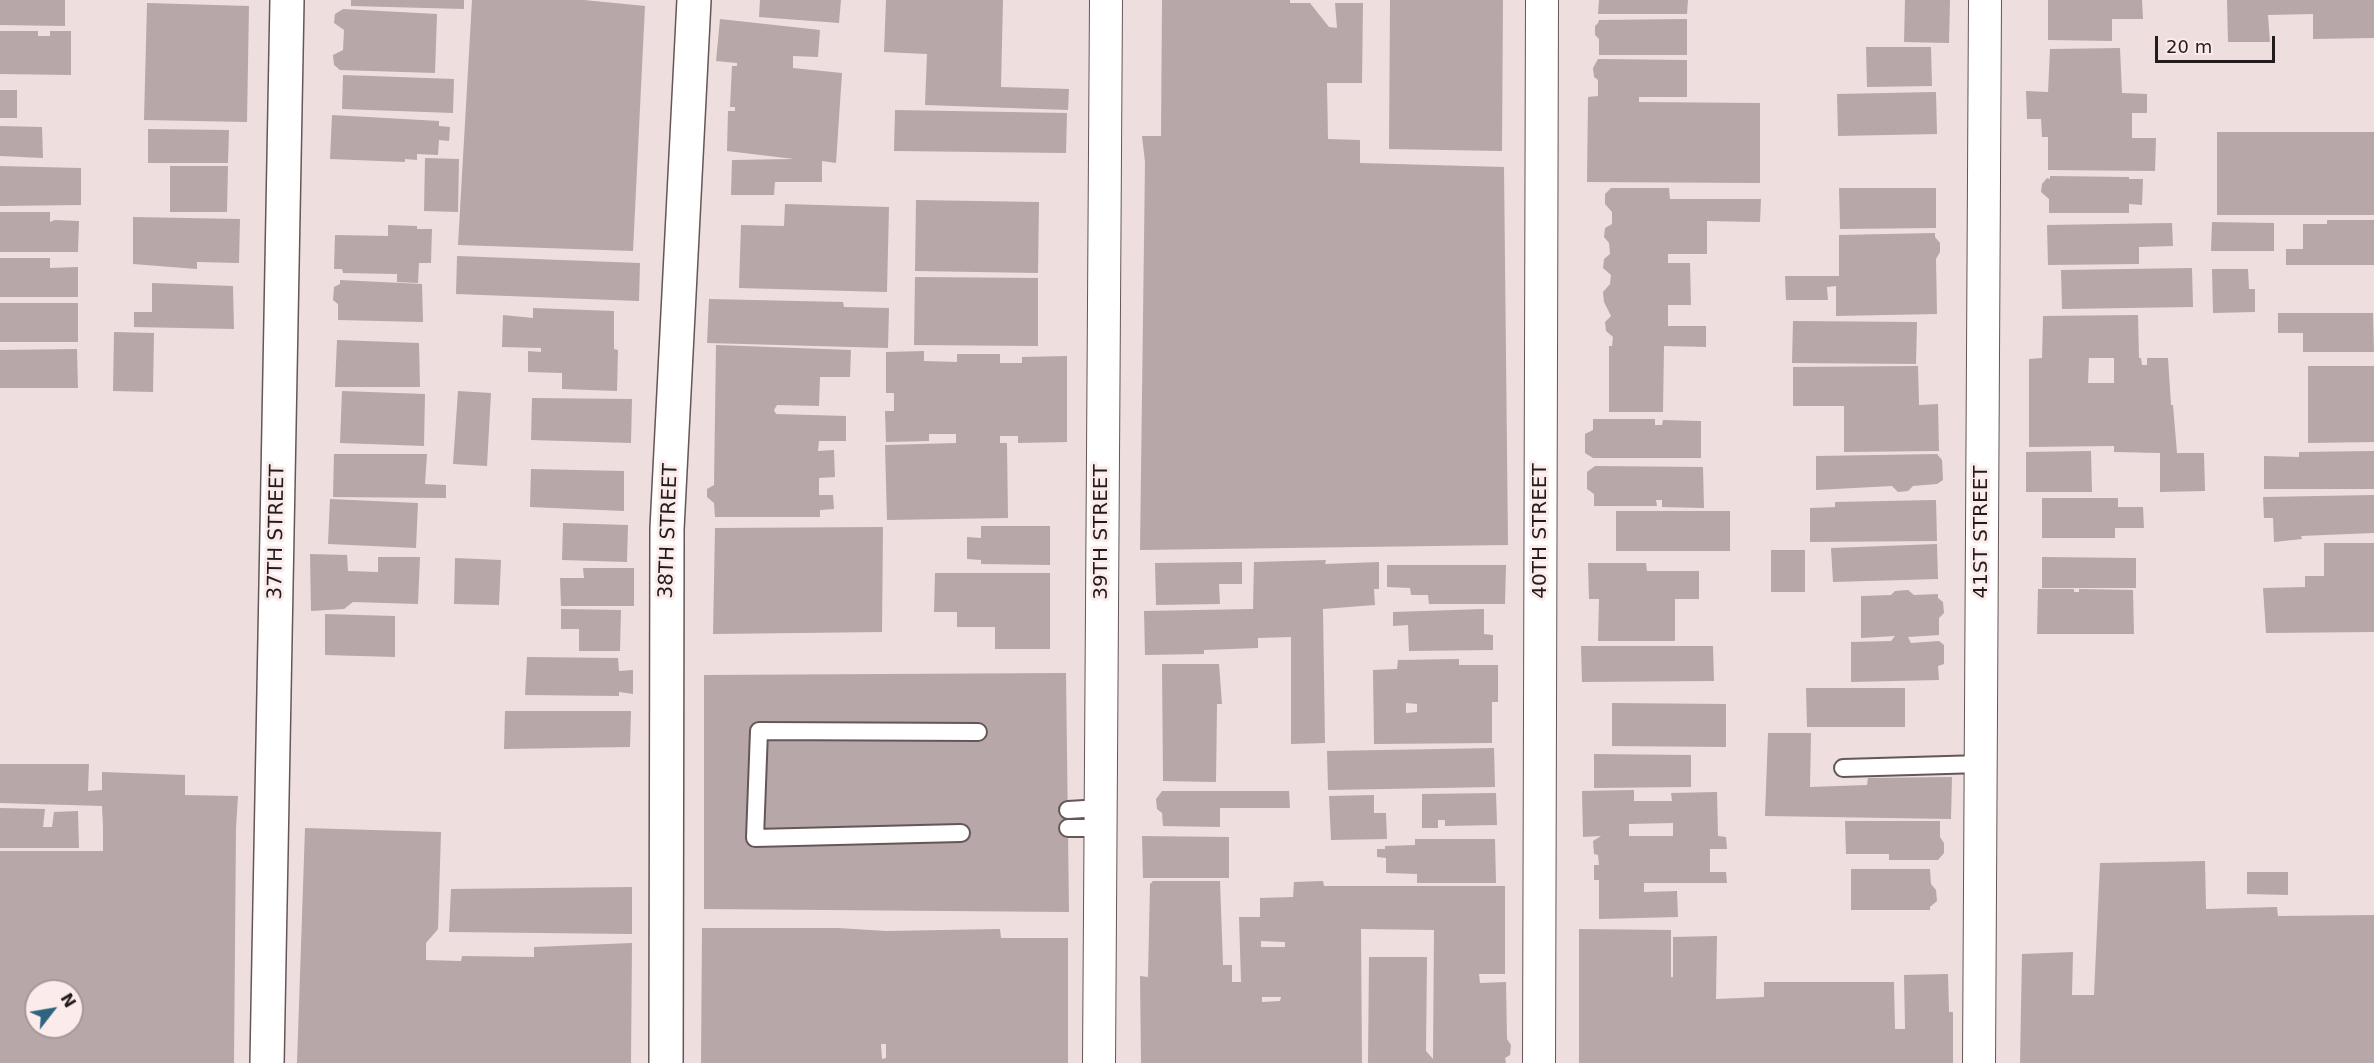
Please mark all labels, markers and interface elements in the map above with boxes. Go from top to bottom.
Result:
scale bar [2158,24,2278,62]
text: 20 m [2166,36,2212,57]
street label: 38TH STREET [655,463,683,599]
street label: 40TH STREET [1529,463,1553,599]
street label: 37TH STREET [264,464,290,600]
street label: 39TH STREET [1090,464,1114,600]
street label: 41ST STREET [1970,465,1994,599]
north arrow [24,979,84,1039]
text: N [57,990,80,1011]

